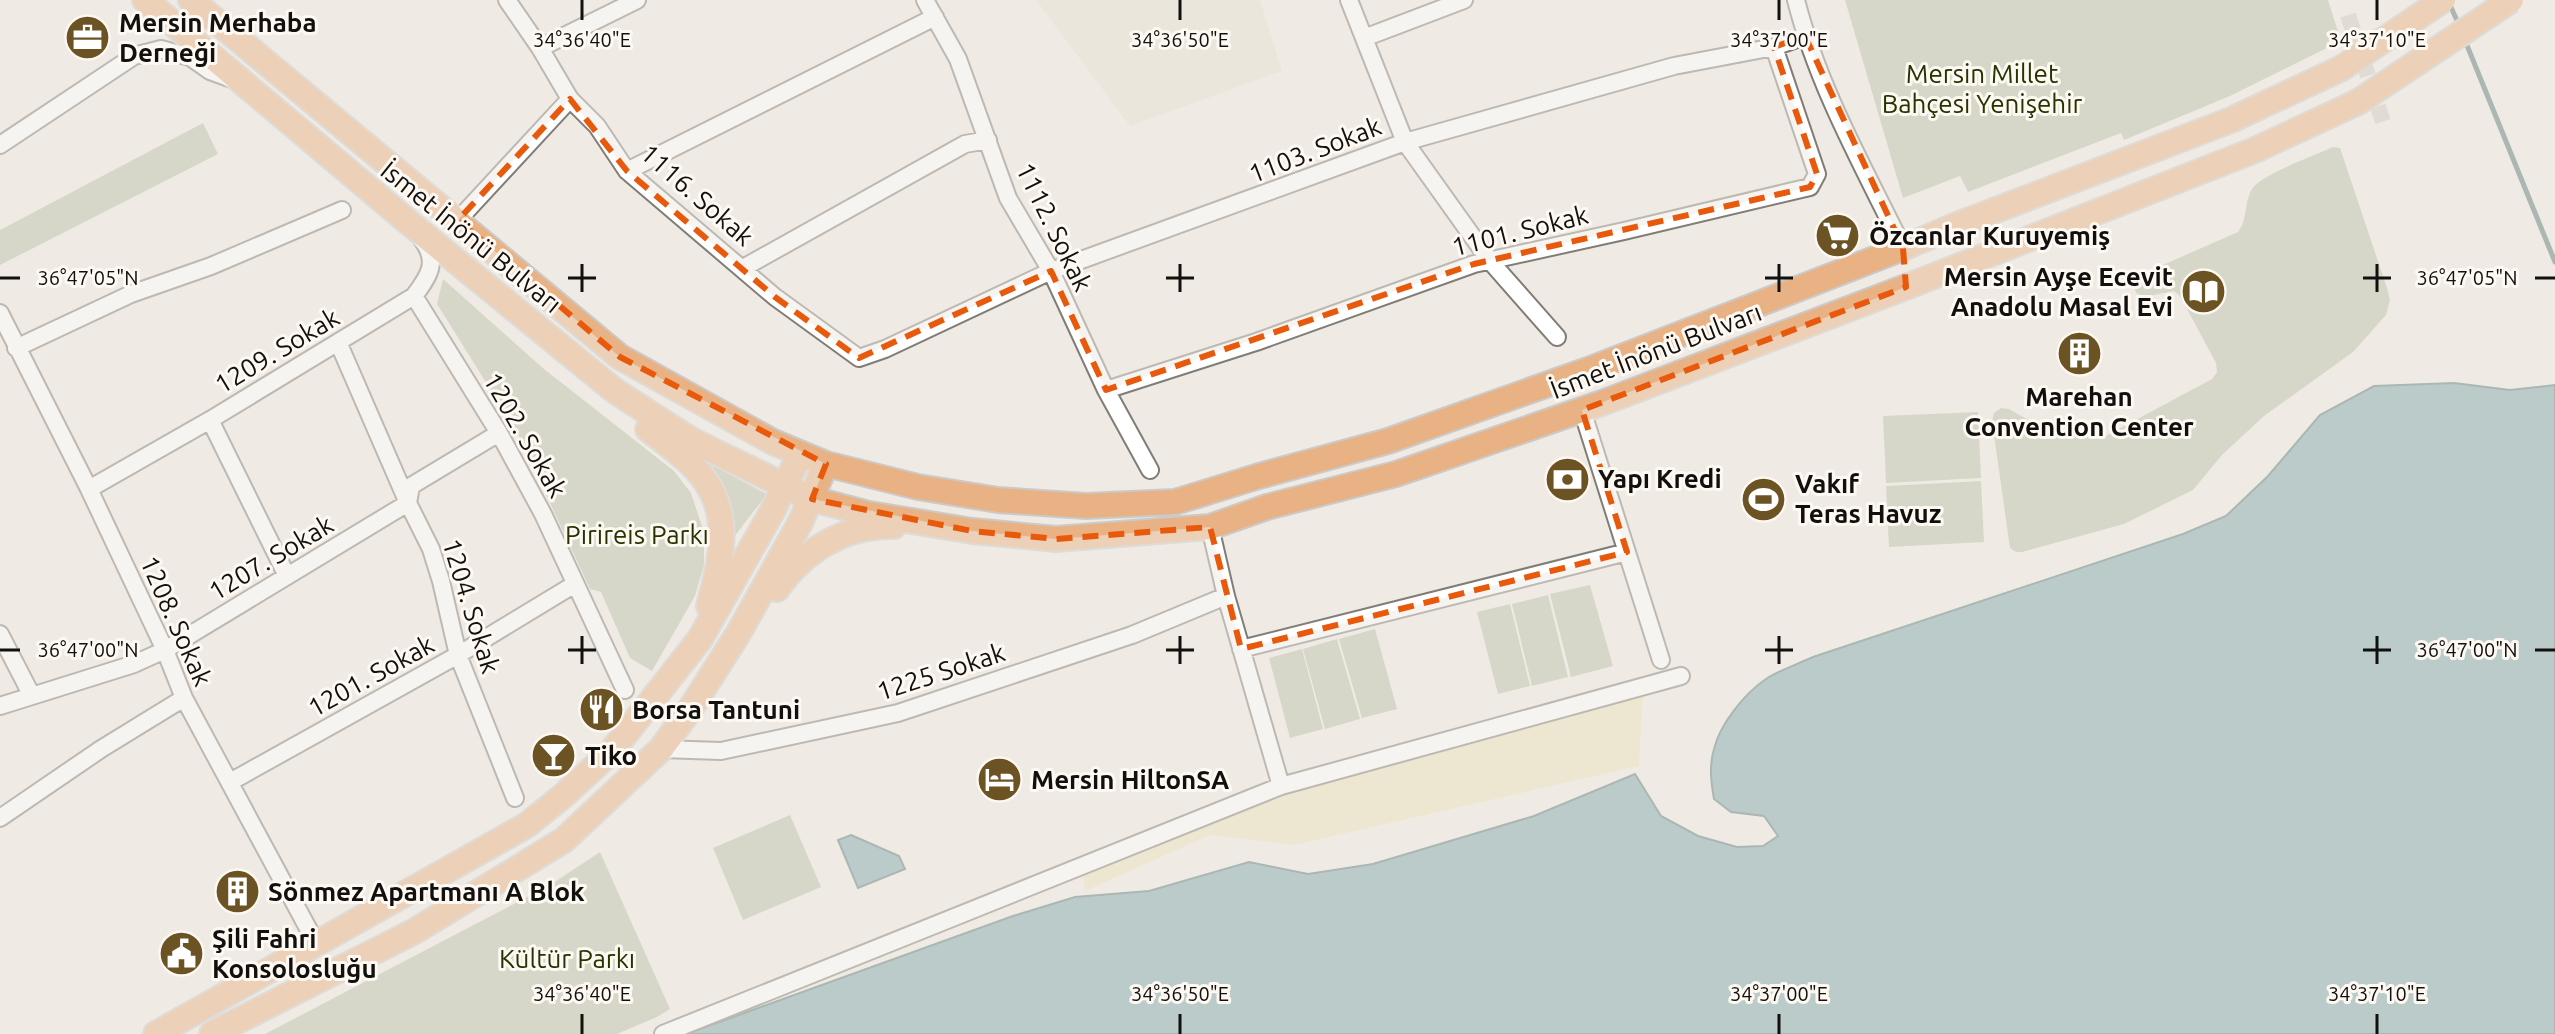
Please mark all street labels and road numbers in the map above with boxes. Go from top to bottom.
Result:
street label: 1103. Sokak [1245,111,1385,188]
street label: 1116. Sokak [635,138,759,251]
street label: İsmet İnönü Bulvarı [375,155,567,318]
street label: 1112. Sokak [1011,158,1098,296]
street label: 1101. Sokak [1449,200,1591,261]
street label: İsmet İnönü Bulvarı [1546,297,1765,404]
street label: 1209. Sokak [210,302,344,399]
street label: 1202. Sokak [478,367,573,502]
street label: 1207. Sokak [204,509,338,606]
street label: 1204. Sokak [437,535,506,677]
street label: 1208. Sokak [135,551,218,690]
street label: 1201. Sokak [303,629,439,722]
street label: 1225 Sokak [873,637,1009,706]

